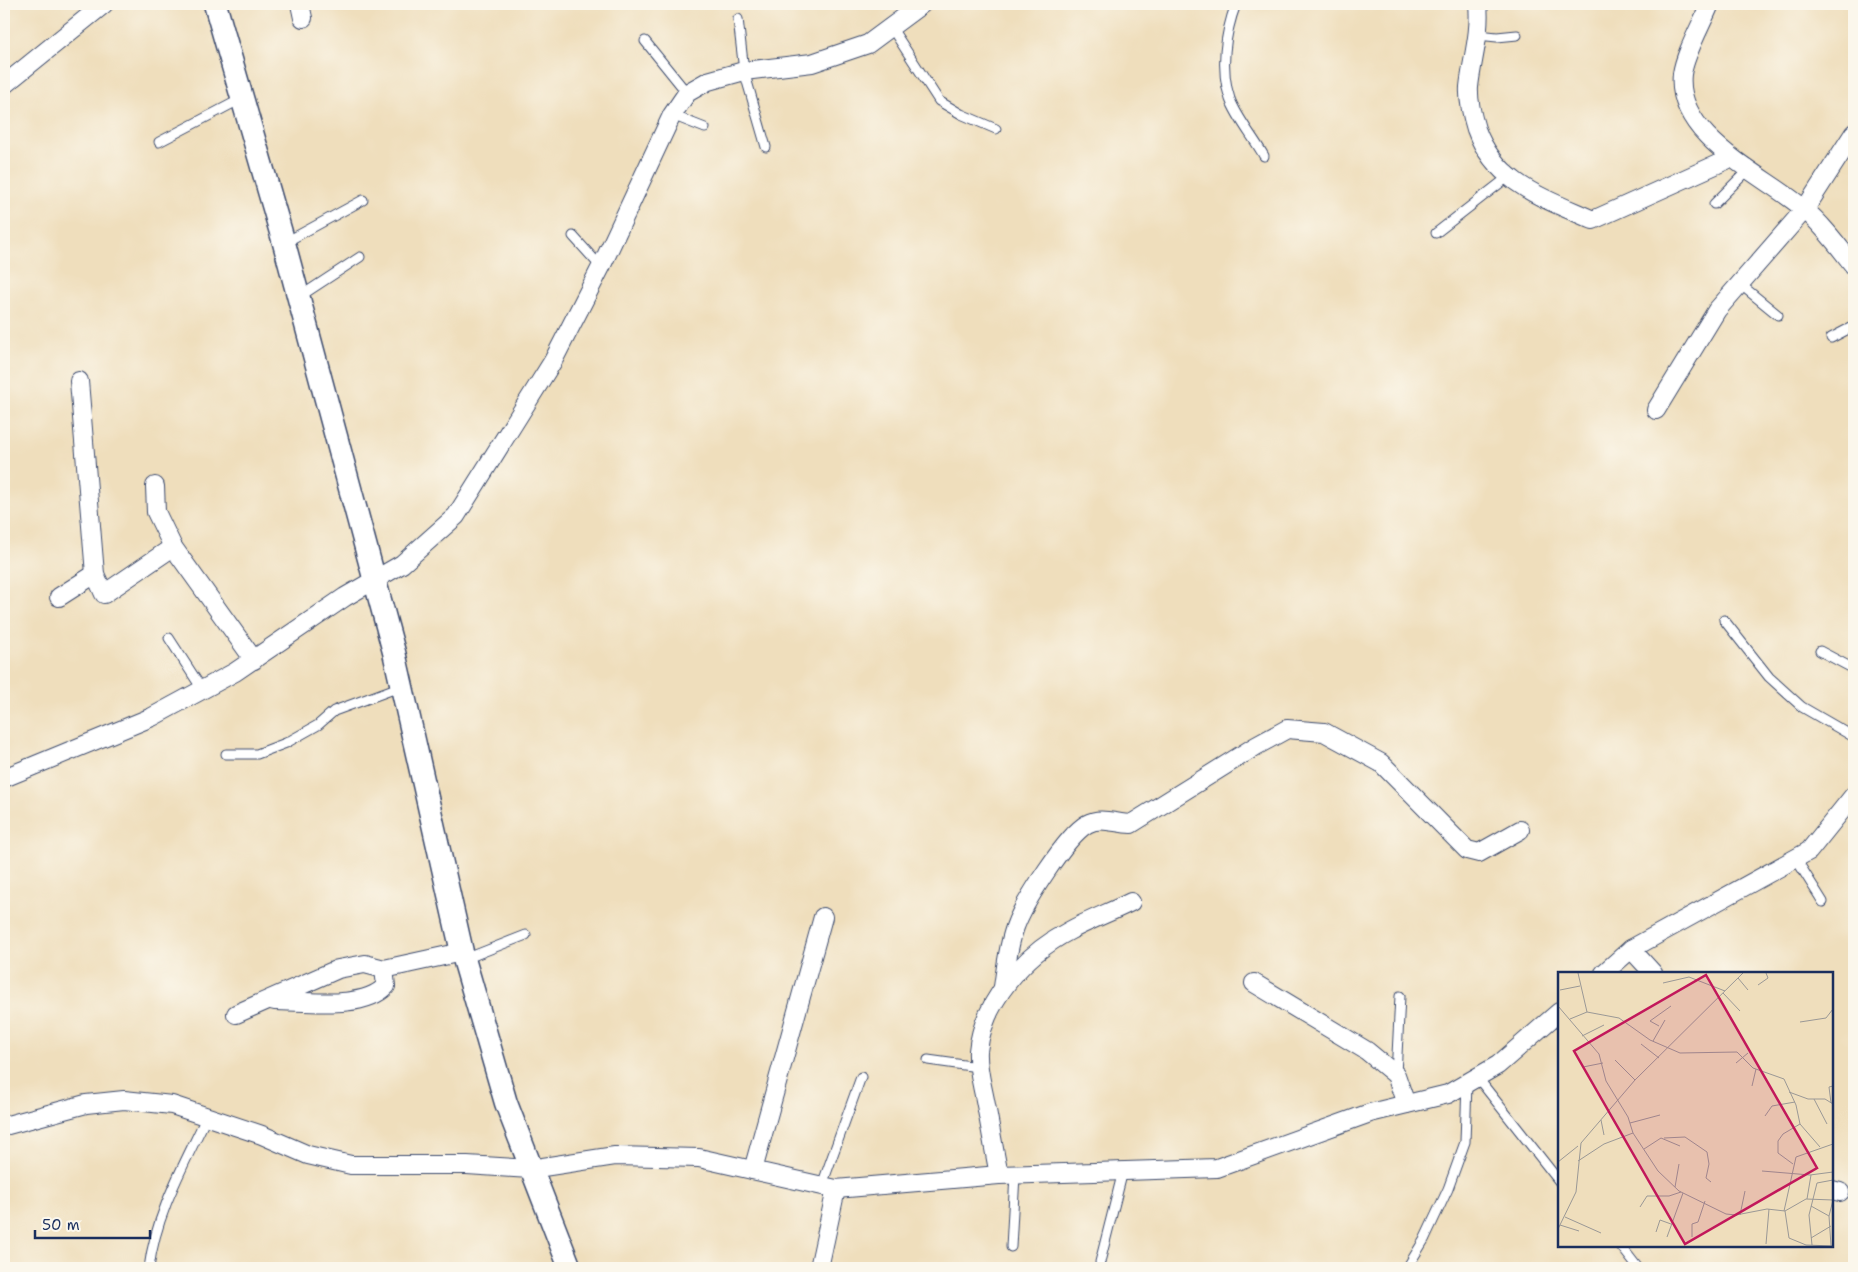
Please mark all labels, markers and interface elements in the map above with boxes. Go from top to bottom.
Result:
inset map [1558,972,1833,1247]
scale bar [35,1207,150,1239]
text: 50 m [42,1215,80,1235]

